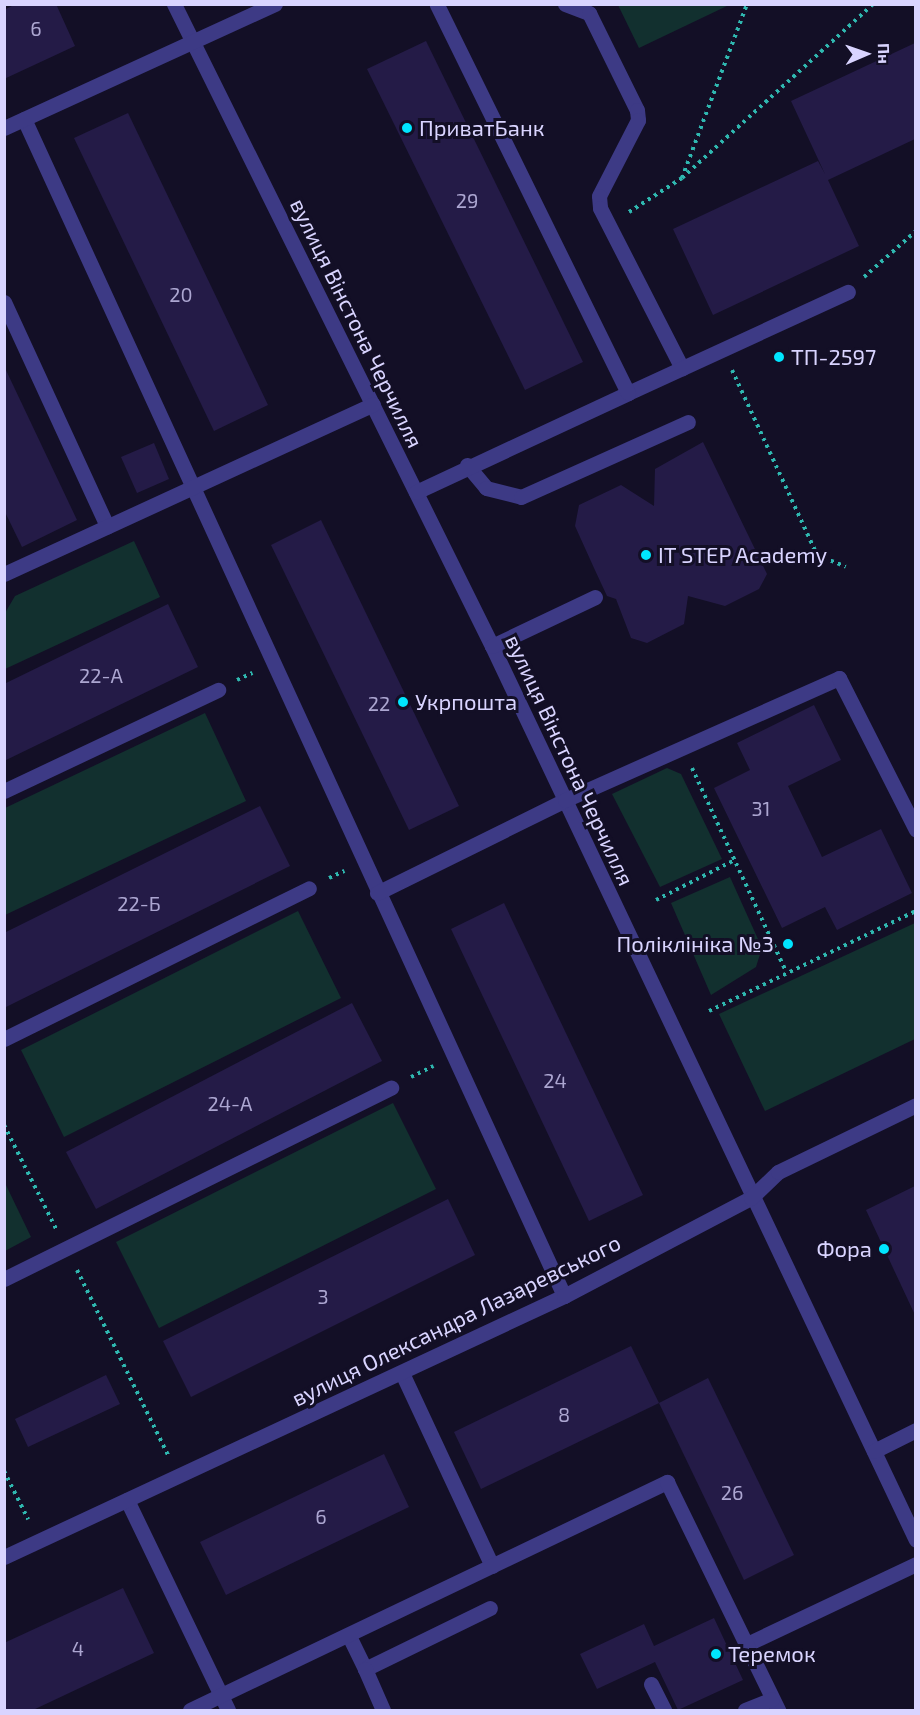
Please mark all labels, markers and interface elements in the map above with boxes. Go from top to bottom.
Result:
house number: 6 [30,16,42,40]
north arrow [836,24,896,84]
text: Пн [875,43,894,64]
place label: ПриватБанк [419,115,544,141]
marker: ПриватБанк [400,121,414,135]
house number: 29 [456,188,478,212]
street label: вулиця Вінстона Черчилля [285,194,429,452]
house number: 20 [169,282,193,306]
place label: ТП-2597 [791,344,876,370]
marker: ТП-2597 [772,350,786,364]
place label: IT STEP Academy [658,542,829,568]
marker: IT STEP Academy [639,548,653,562]
street label: вулиця Вінстона Черчилля [500,630,640,890]
house number: 22-А [79,663,123,687]
place label: Укрпошта [415,689,517,715]
house number: 22 [368,691,390,715]
marker: Укрпошта [396,695,410,709]
house number: 31 [751,796,771,820]
house number: 22-Б [117,891,161,915]
place label: Поліклініка №3 [616,931,774,957]
marker: Поліклініка №3 [779,935,797,953]
house number: 24 [543,1068,567,1092]
house number: 24-А [208,1091,252,1115]
street label: вулиця Олександра Лазаревського [287,1229,625,1411]
place label: Фора [816,1236,872,1262]
marker: Фора [877,1242,891,1256]
house number: 3 [317,1284,329,1308]
house number: 8 [558,1402,570,1426]
house number: 26 [721,1480,743,1504]
house number: 6 [315,1504,327,1528]
house number: 4 [72,1636,84,1660]
place label: Теремок [728,1641,816,1667]
marker: Теремок [709,1647,723,1661]

